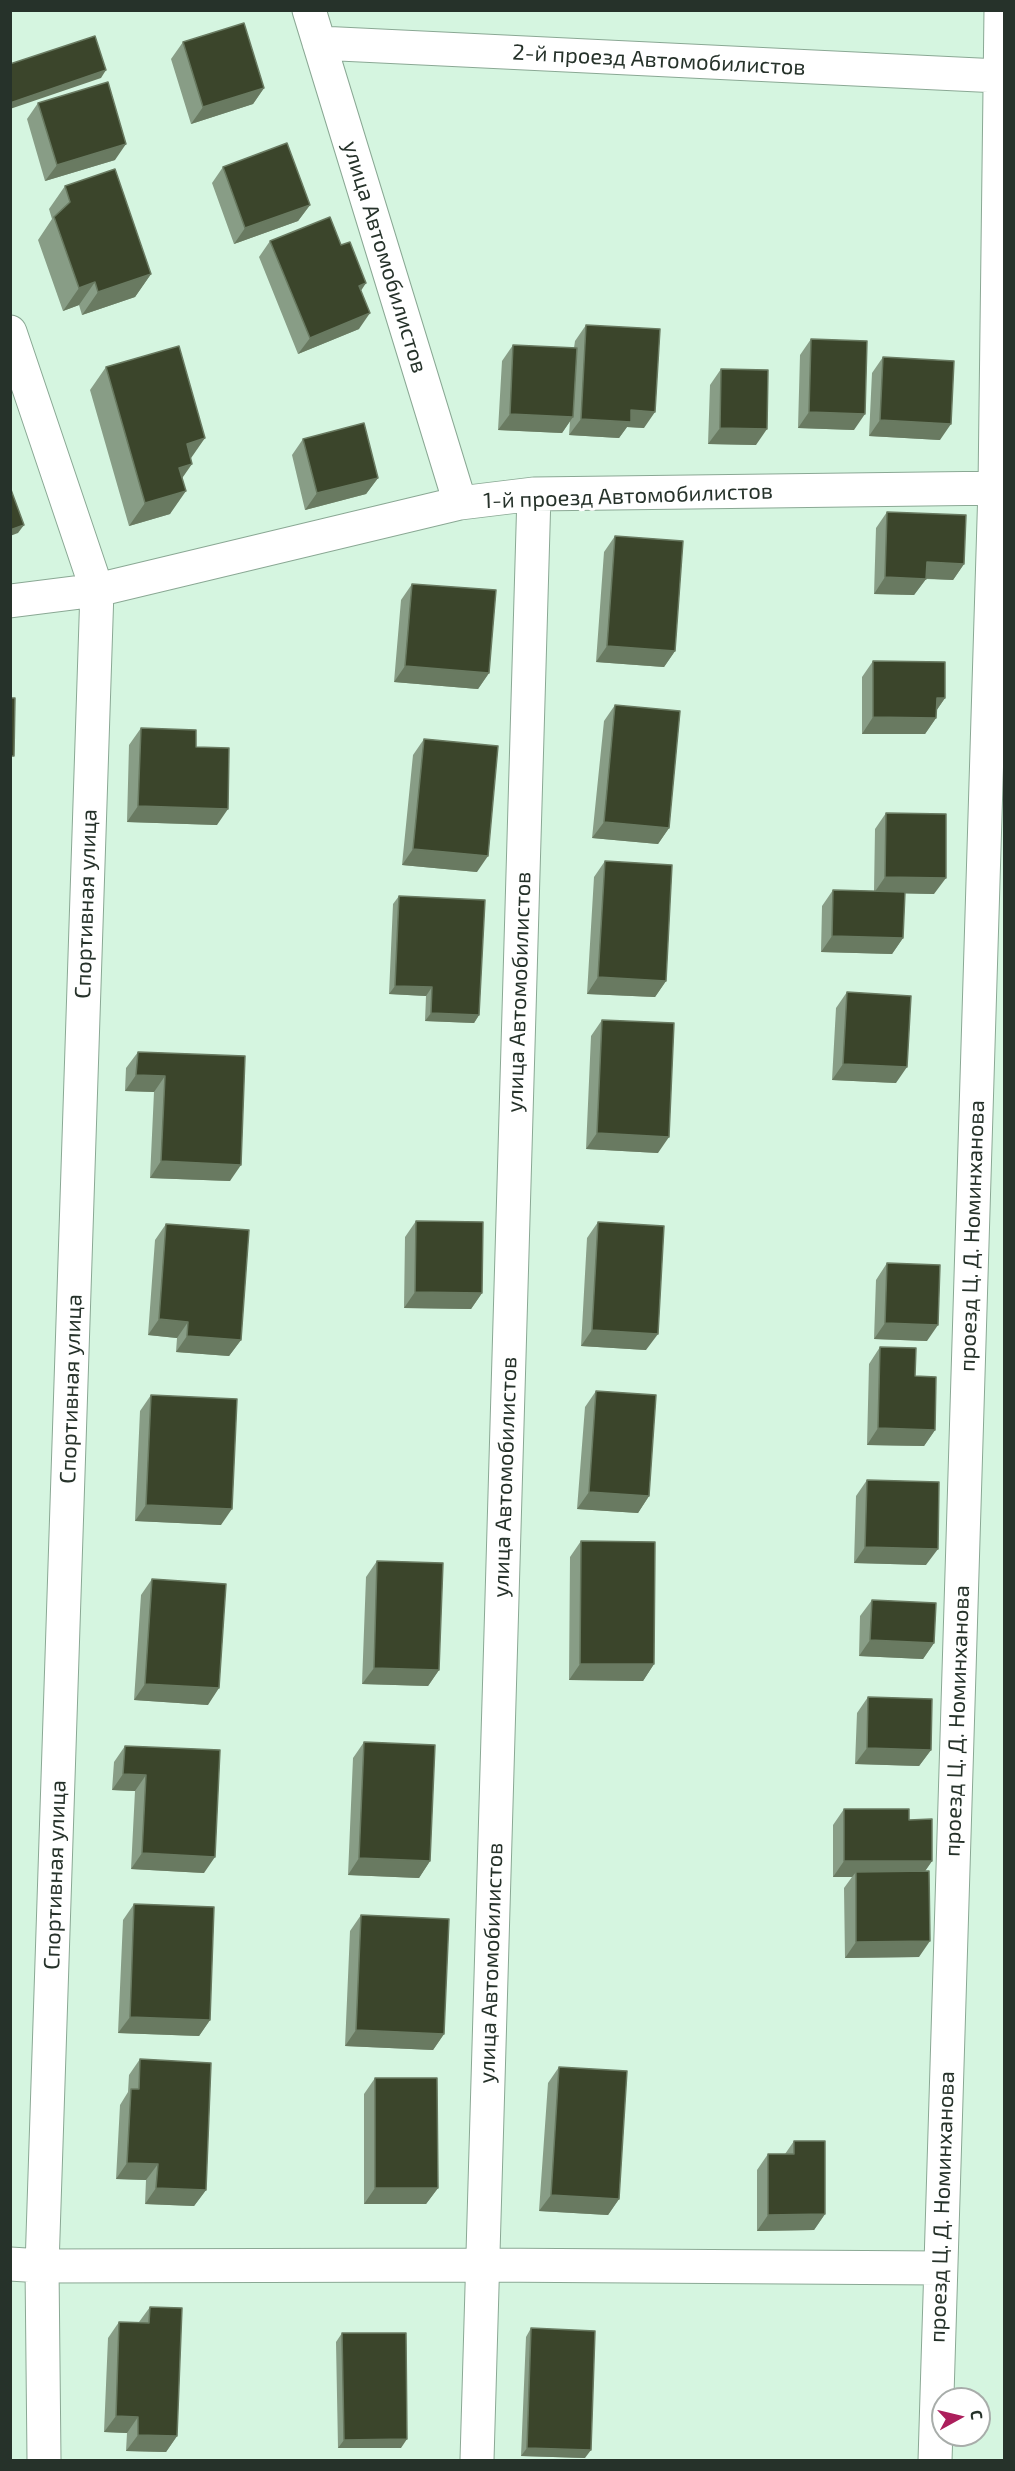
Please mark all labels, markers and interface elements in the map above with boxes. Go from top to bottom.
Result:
street label: 2-й проезд Автомобилистов [512,39,806,81]
street label: улица Автомобилистов [337,138,433,376]
street label: 1-й проезд Автомобилистов [483,478,773,514]
street label: Спортивная улица [69,809,103,999]
street label: улица Автомобилистов [502,871,536,1113]
street label: проезд Ц. Д. Номинханова [954,1100,990,1372]
street label: Спортивная улица [54,1294,88,1484]
street label: улица Автомобилистов [488,1356,522,1598]
street label: проезд Ц. Д. Номинханова [939,1585,975,1857]
street label: Спортивная улица [38,1780,72,1970]
street label: улица Автомобилистов [474,1842,508,2084]
street label: проезд Ц. Д. Номинханова [924,2071,960,2343]
north arrow [931,2387,991,2447]
text: С [967,2409,987,2421]

